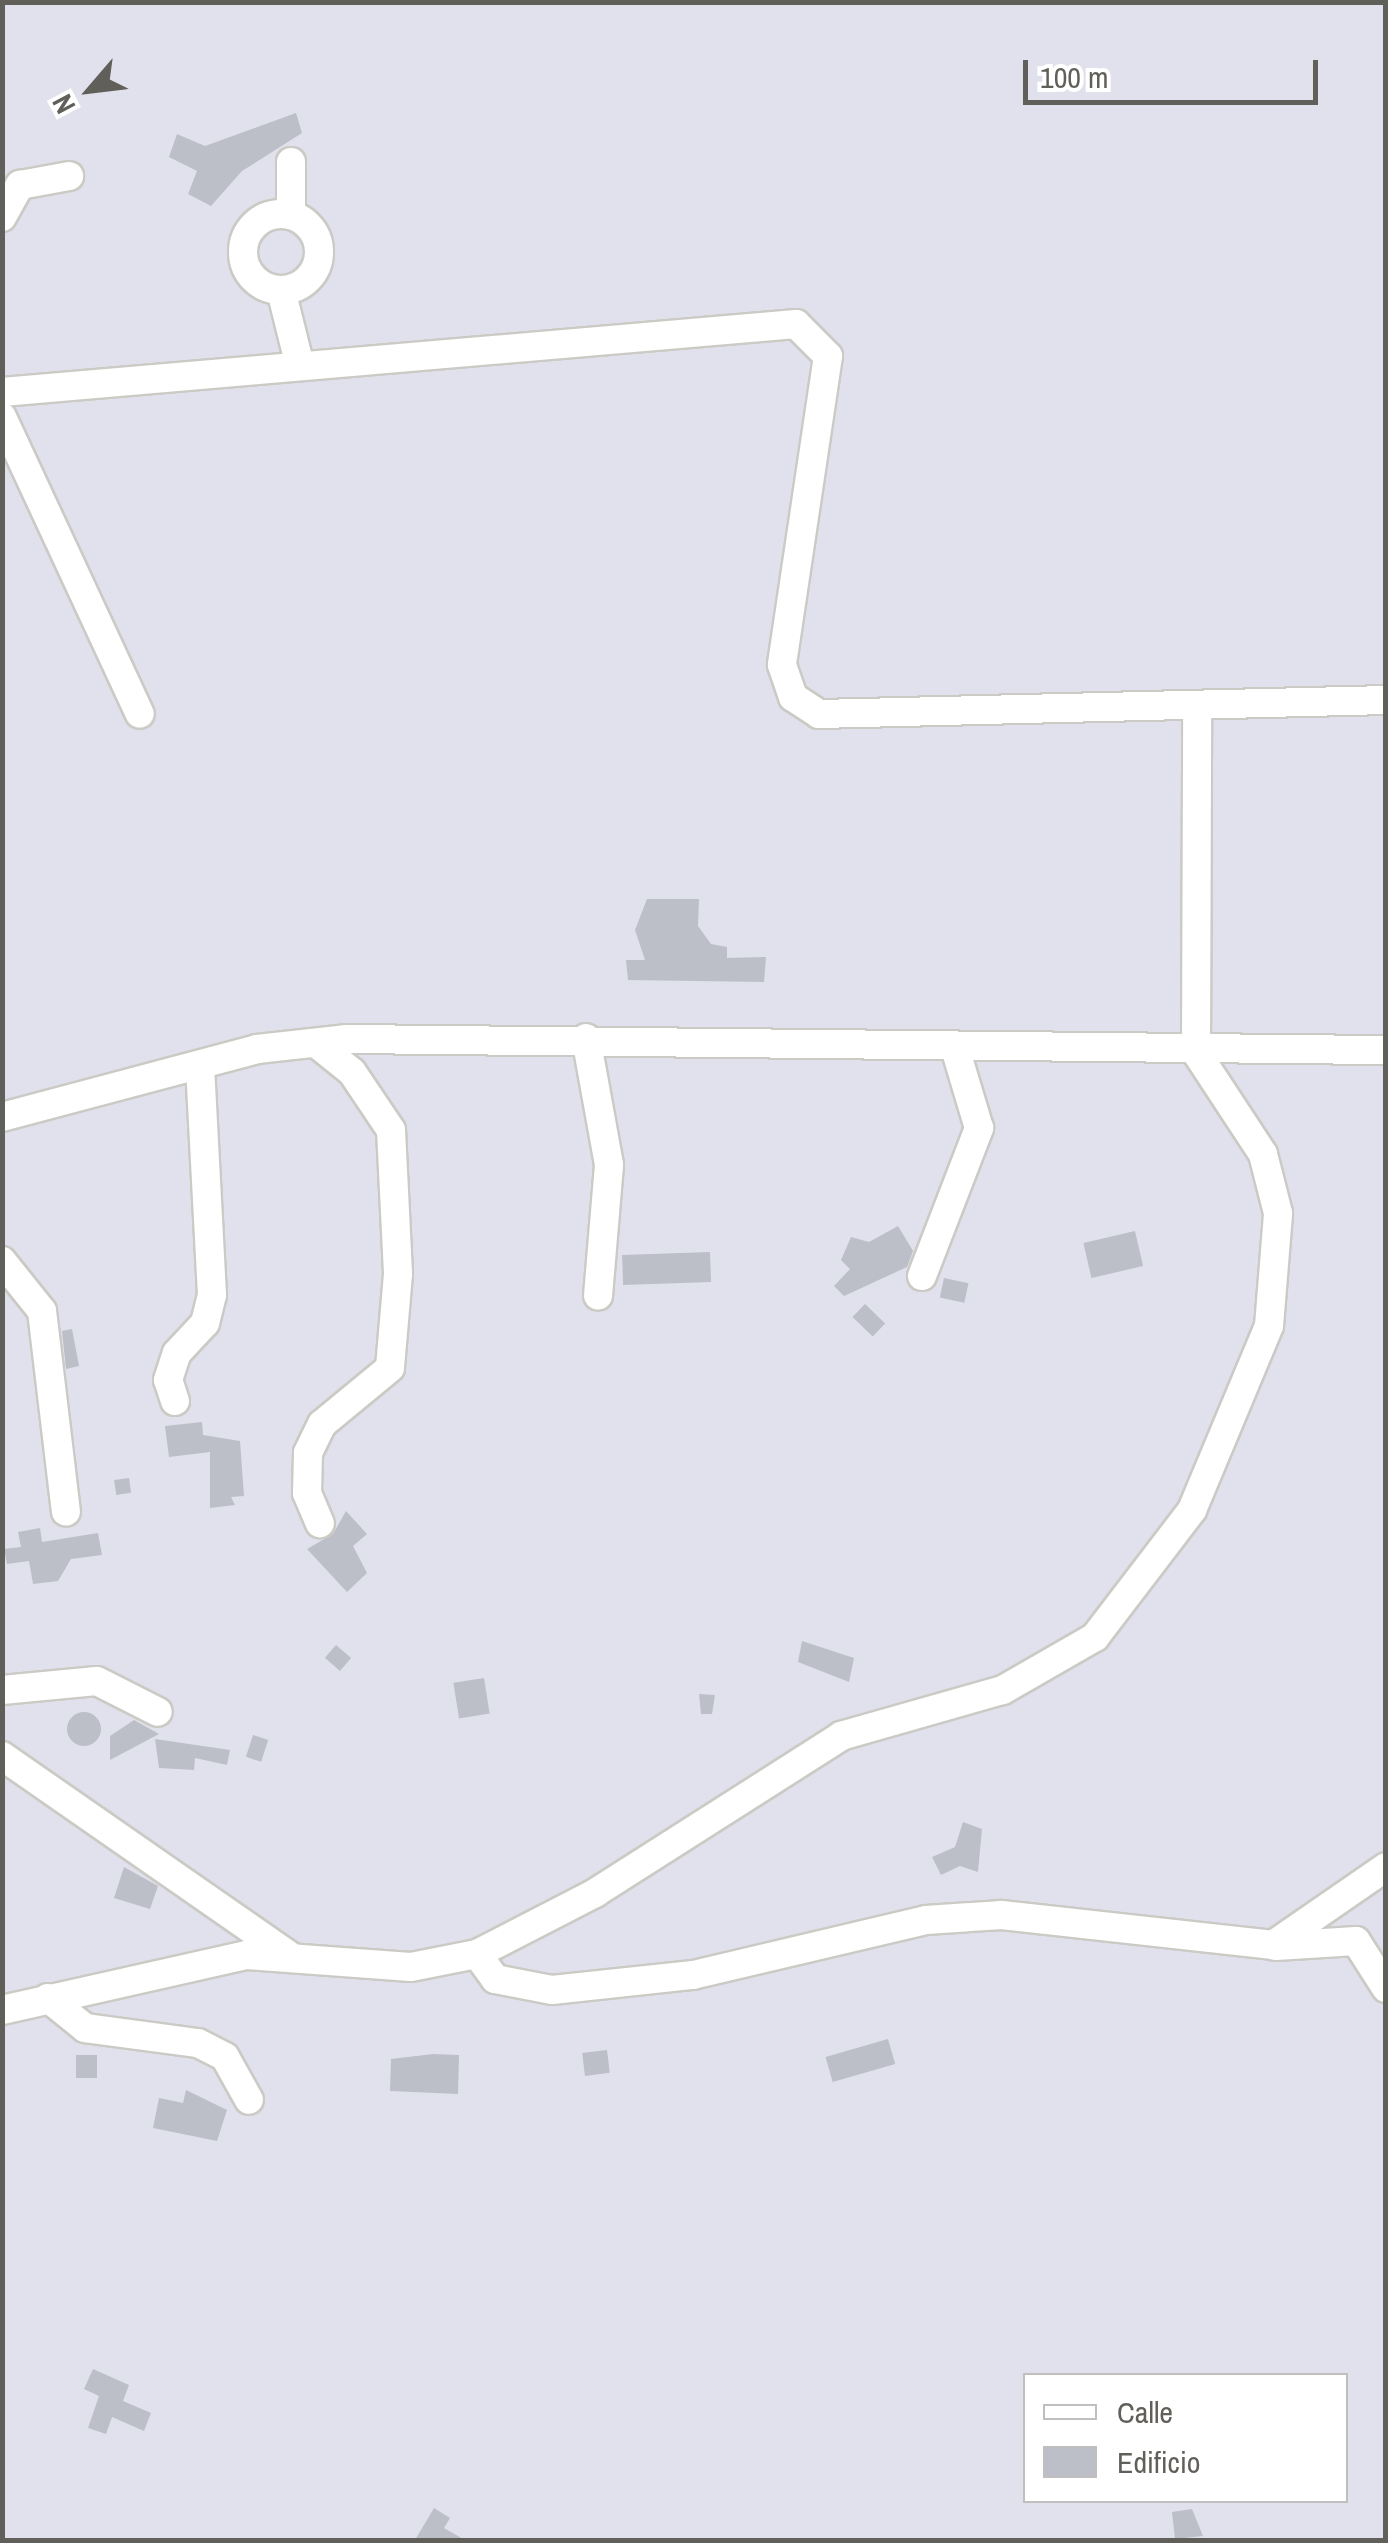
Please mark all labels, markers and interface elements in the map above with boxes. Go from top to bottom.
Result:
north arrow [40,40,140,140]
scale bar [1028,40,1323,102]
text: 100 m [1040,57,1108,97]
text: N [43,88,84,120]
legend [1023,2373,1348,2503]
text: Calle [1117,2392,1173,2432]
text: Edificio [1117,2442,1200,2482]

